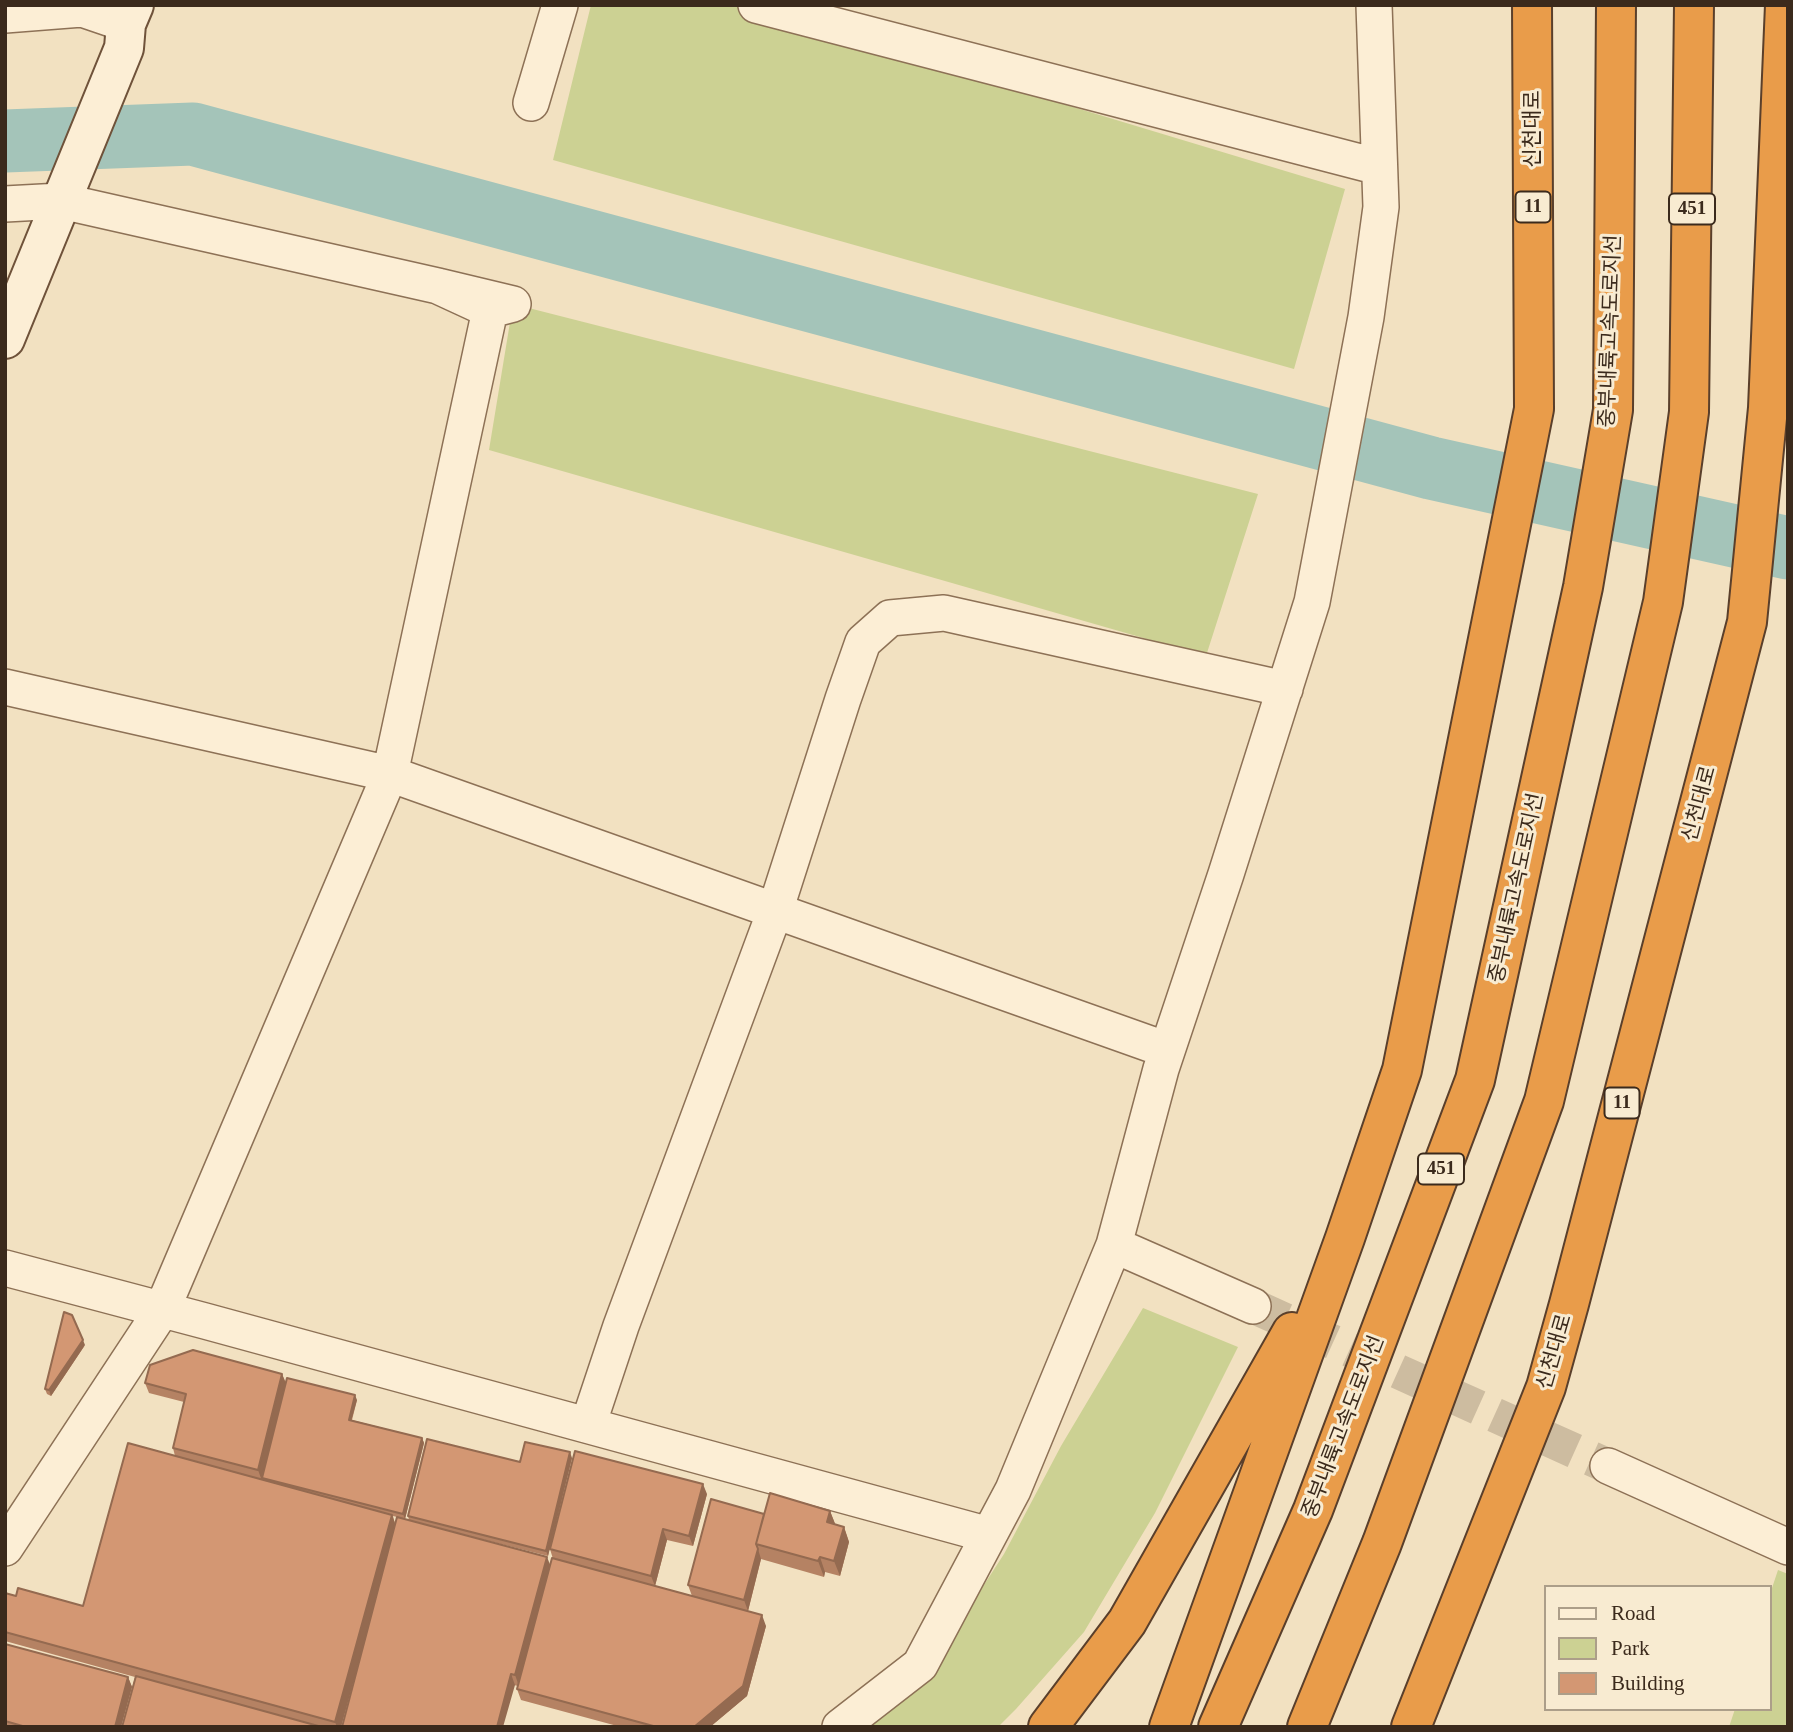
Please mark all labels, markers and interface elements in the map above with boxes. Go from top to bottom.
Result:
street label: 신천대로 [1520,90,1546,168]
road number: 11 [1516,192,1550,223]
road number: 451 [1669,194,1715,224]
street label: 중부내륙고속도로지선 [1595,234,1627,428]
street label: 신천대로 [1678,763,1722,845]
street label: 중부내륙고속도로지선 [1485,791,1549,985]
road number: 11 [1604,1088,1640,1119]
road number: 451 [1418,1154,1464,1184]
street label: 신천대로 [1532,1311,1578,1393]
street label: 중부내륙고속도로지선 [1298,1332,1390,1522]
legend [1545,1585,1772,1711]
text: Road [1611,1601,1655,1625]
text: Park [1611,1636,1650,1660]
text: Building [1611,1671,1685,1695]

